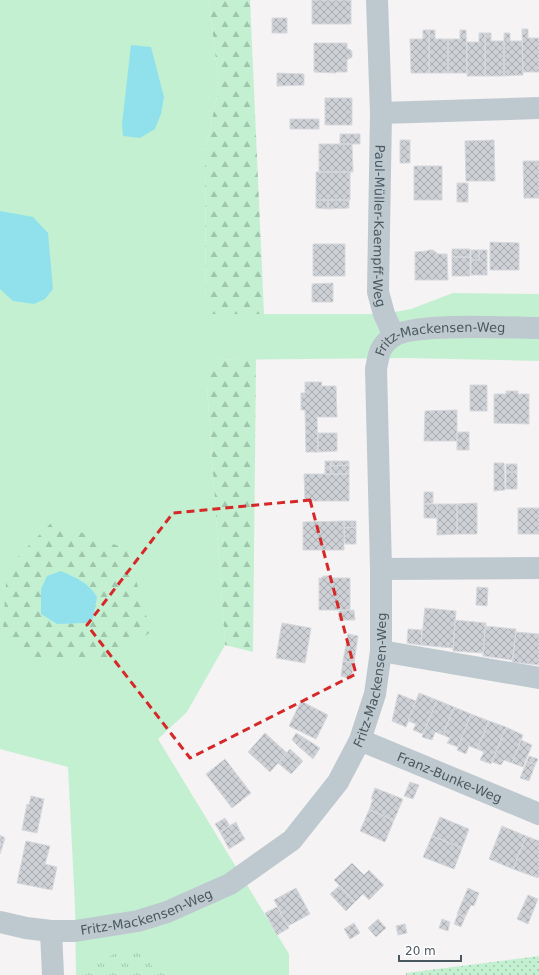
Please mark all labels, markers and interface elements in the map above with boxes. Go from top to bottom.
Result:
street label: Paul-Müller-Kaempff-Weg [370,145,389,309]
street label: Fritz-Mackensen-Weg [372,320,505,358]
street label: Fritz-Mackensen-Weg [350,613,389,750]
street label: Franz-Bunke-Weg [395,749,504,806]
street label: Fritz-Mackensen-Weg [79,886,215,938]
scale bar [399,937,461,963]
text: 20 m [405,944,436,958]

